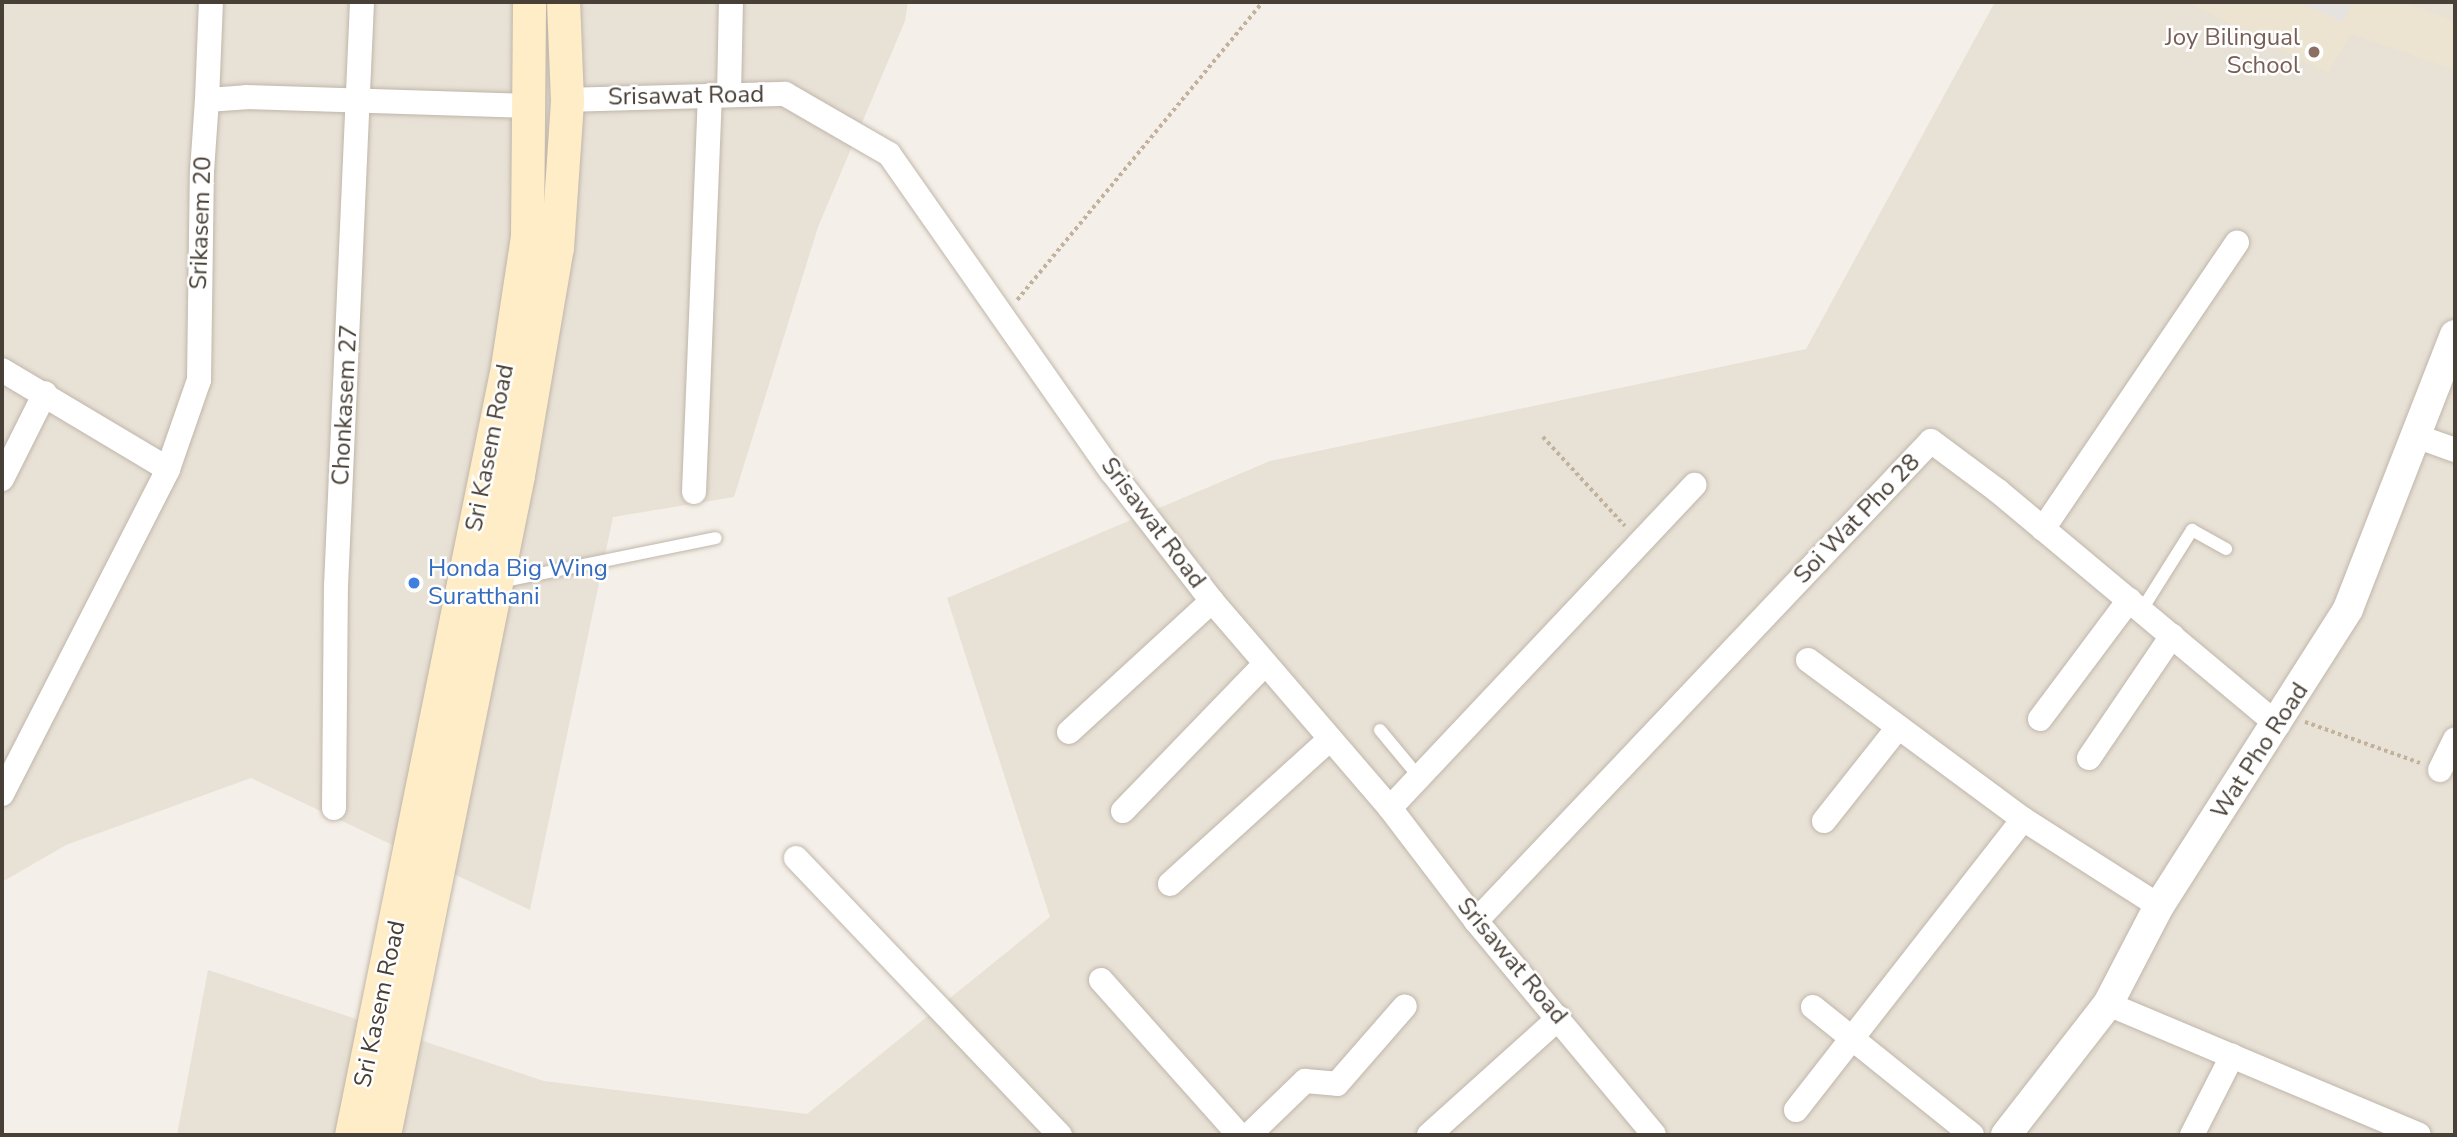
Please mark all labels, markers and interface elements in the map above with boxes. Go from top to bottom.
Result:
place label: Joy Bilingual School [2165,24,2300,80]
marker: Joy Bilingual School [2306,44,2322,60]
street label: Srisawat Road [608,80,764,112]
street label: Srikasem 20 [184,156,218,290]
street label: Chonkasem 27 [326,324,364,486]
street label: Sri Kasem Road [460,362,520,534]
street label: Soi Wat Pho 28 [1788,448,1926,590]
street label: Srisawat Road [1095,452,1211,594]
place label: Honda Big Wing Suratthani [428,555,608,611]
marker: Honda Big Wing Suratthani [406,575,422,591]
street label: Wat Pho Road [2205,678,2315,824]
street label: Srisawat Road [1451,892,1573,1030]
street label: Sri Kasem Road [348,918,412,1090]

